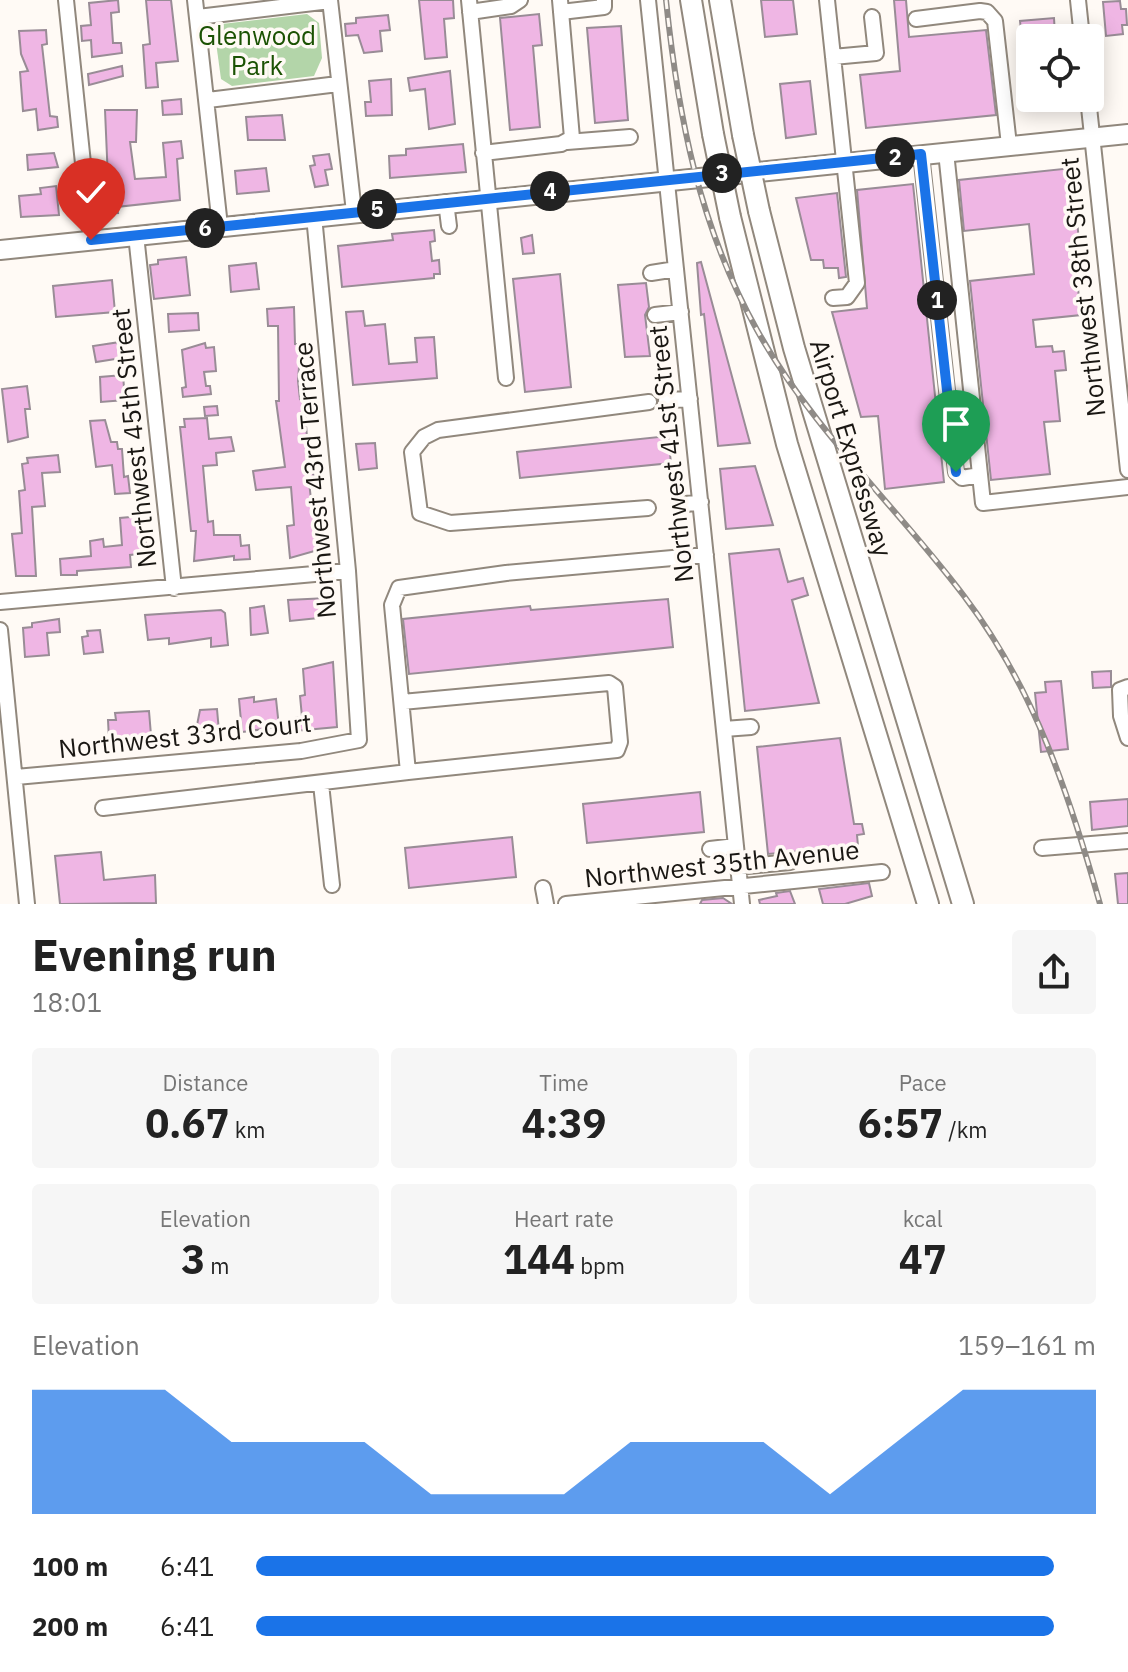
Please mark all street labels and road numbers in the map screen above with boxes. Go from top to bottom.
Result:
street label: Northwest 38th Street [1051,156,1113,419]
street label: Northwest 45th Street [102,307,164,570]
street label: Northwest 41st Street [640,324,700,584]
street label: Airport Expressway [803,335,901,561]
street label: Northwest 43rd Terrace [285,340,343,620]
street label: Northwest 33rd Court [57,705,313,765]
street label: Northwest 35th Avenue [583,832,861,894]

